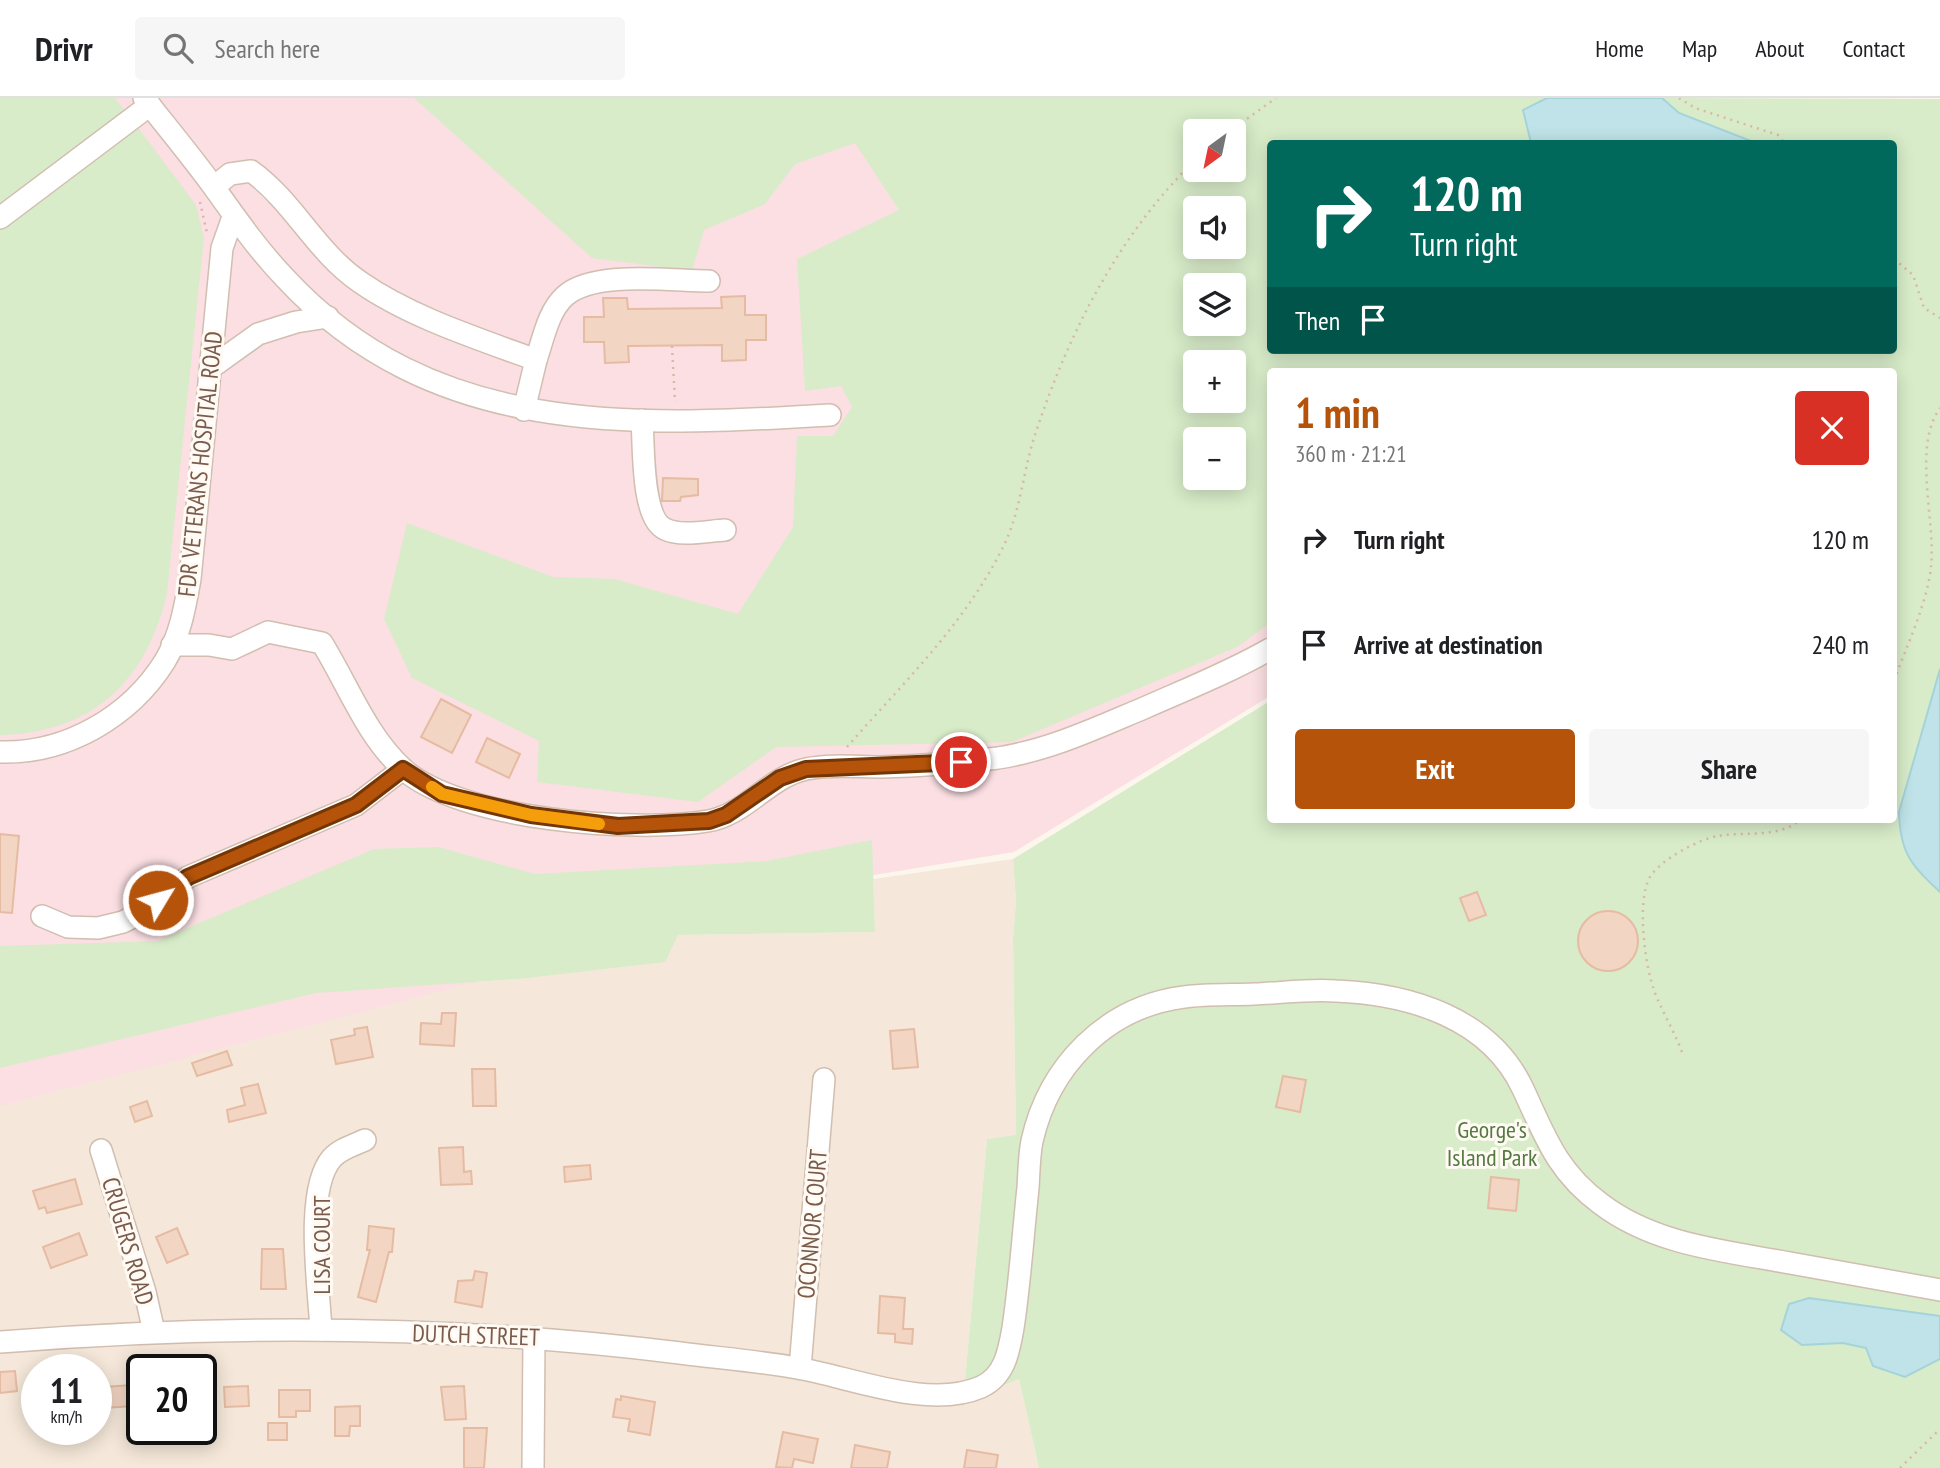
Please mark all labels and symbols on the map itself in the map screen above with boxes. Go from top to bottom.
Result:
north arrow [1183,119,1246,182]
street label: FDR VETERANS HOSPITAL ROAD [171,330,229,598]
pin [931,732,991,792]
position arrow [121,863,195,937]
park label: George's Island Park [1447,1114,1538,1173]
street label: OCONNOR COURT [790,1148,834,1300]
street label: CRUGERS ROAD [95,1174,161,1308]
street label: LISA COURT [306,1195,337,1294]
street label: DUTCH STREET [412,1317,541,1353]
speed limit sign: 20 [126,1354,217,1445]

